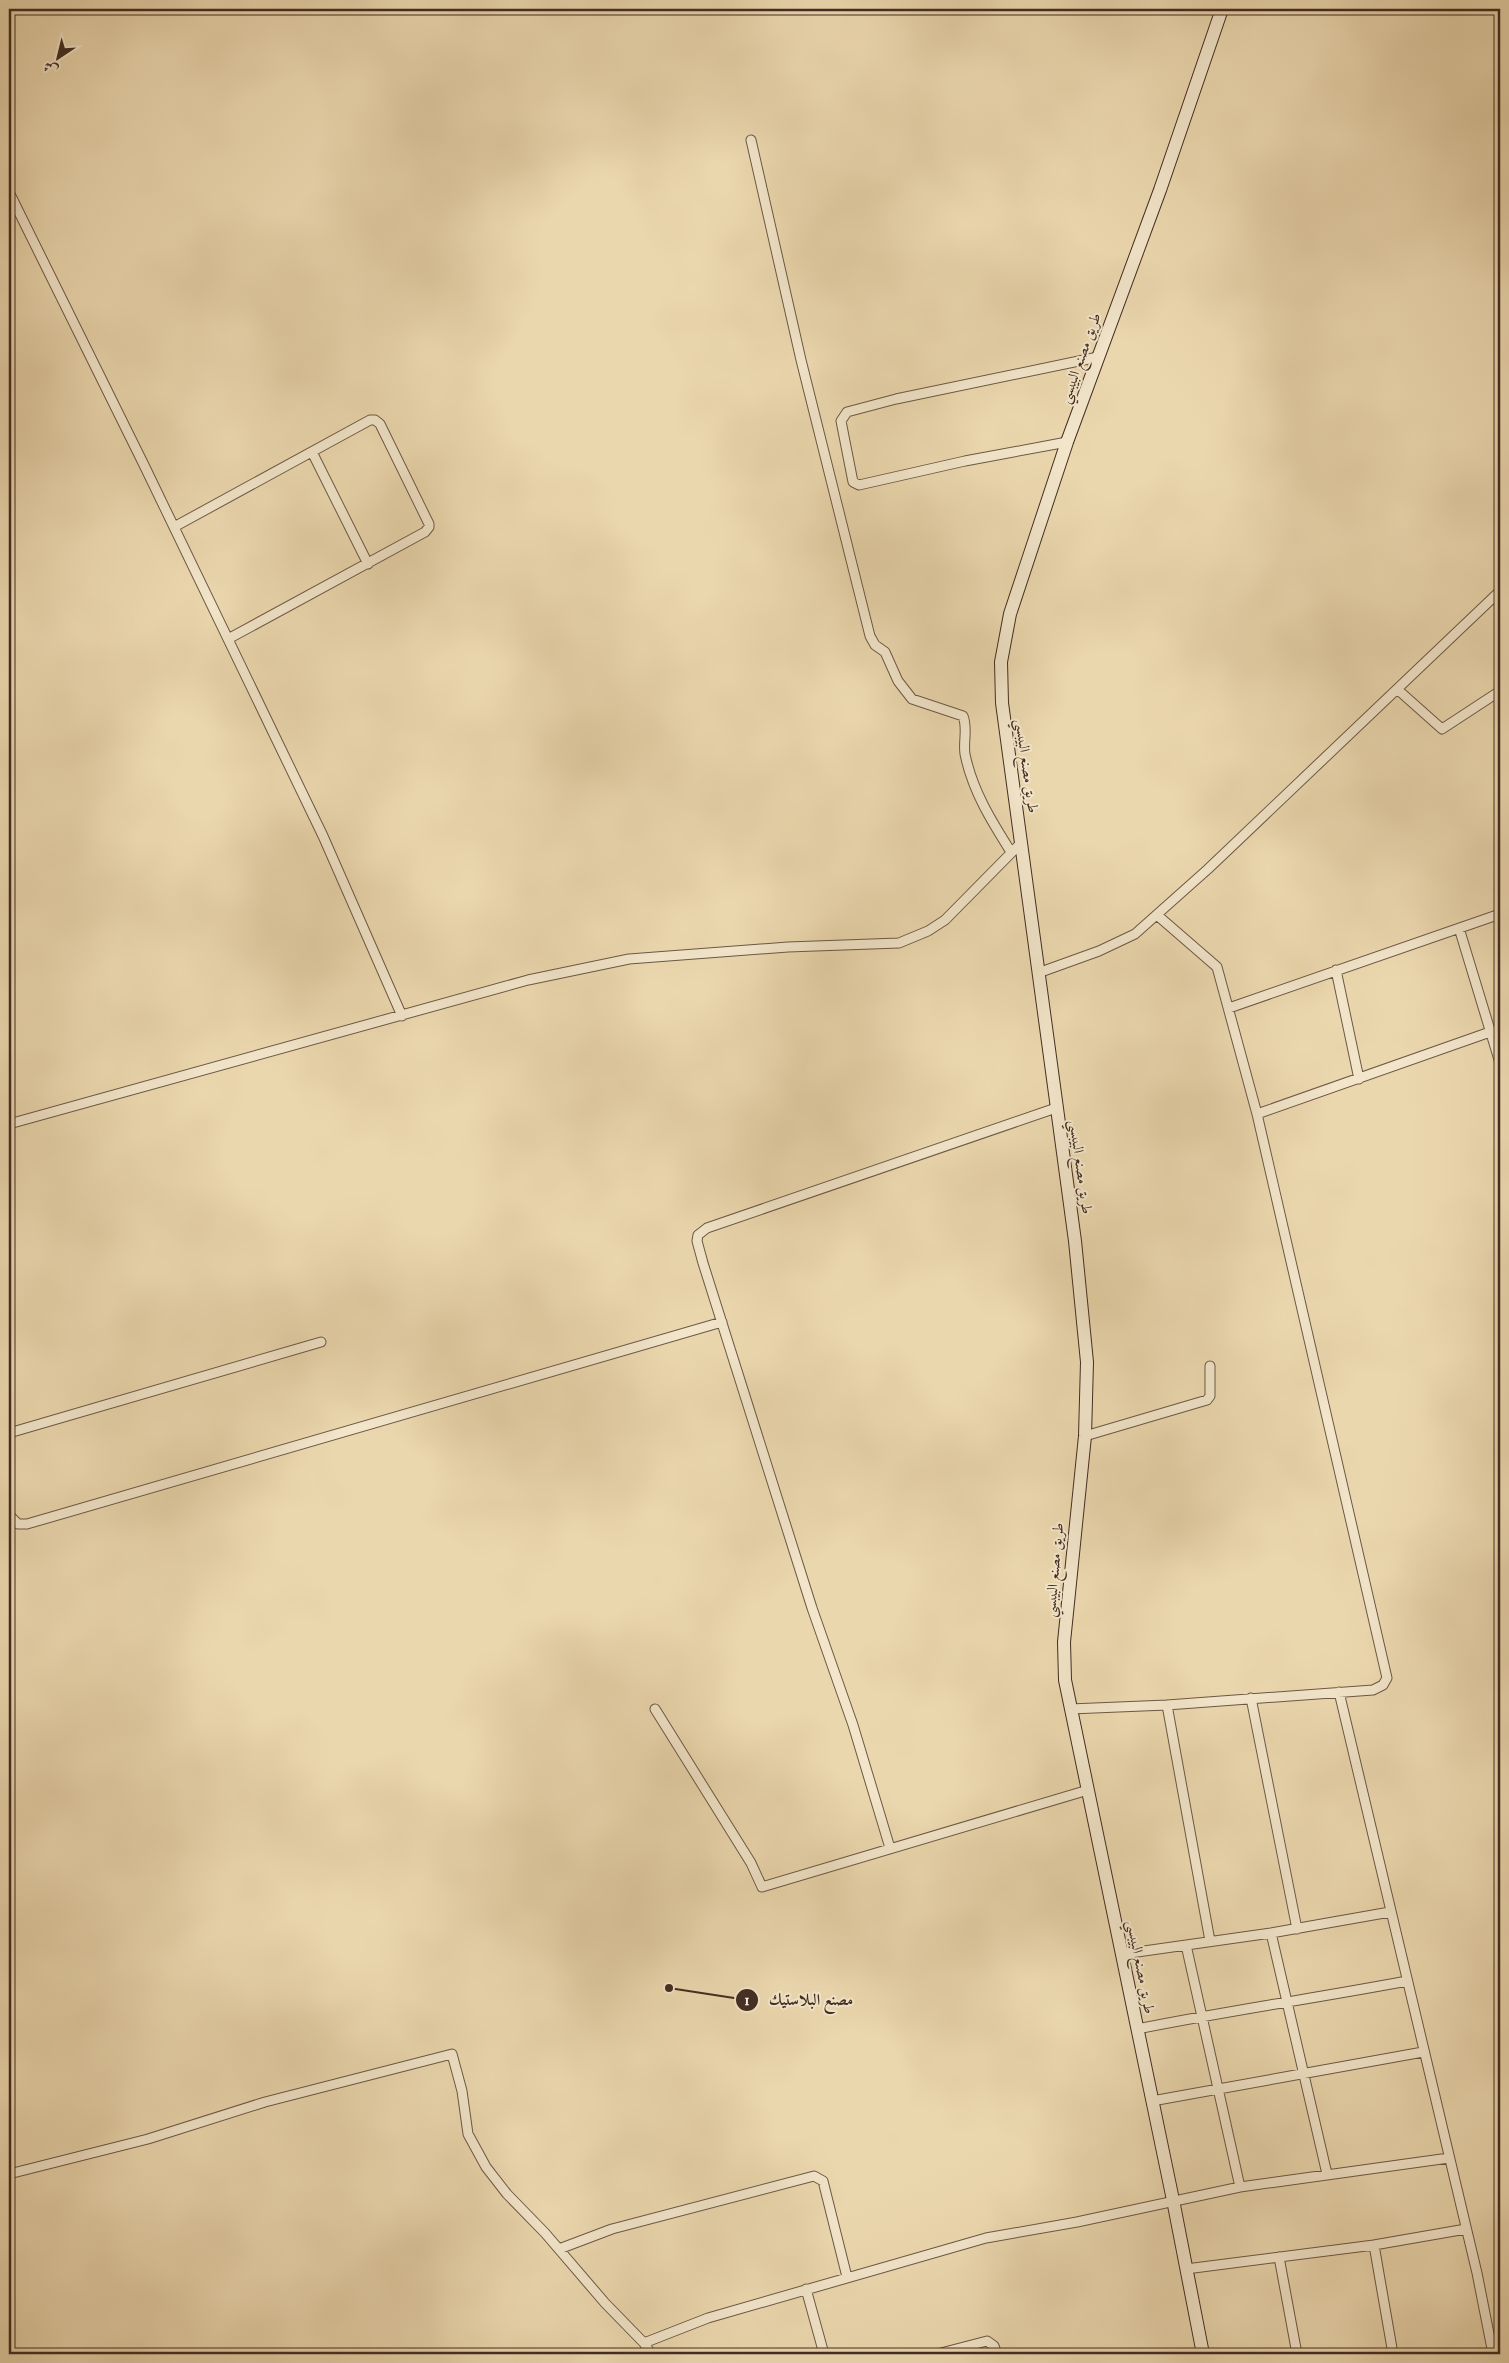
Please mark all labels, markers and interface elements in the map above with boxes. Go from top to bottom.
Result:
north arrow [32,32,82,82]
text: ش [40,57,61,79]
street label: طريق مصنع البيبسي [1055,310,1109,407]
street label: طريق مصنع البيبسي [1007,718,1043,815]
street label: طريق مصنع البيبسي [1061,1119,1097,1216]
street label: طريق مصنع البيبسي [1041,1522,1072,1619]
street label: طريق مصنع البيبسي [1118,1919,1159,2016]
callout: مصنع البلاستيك [734,1984,863,2015]
text: مصنع البلاستيك [769,1990,853,2015]
text: 1 [744,1991,750,2009]

